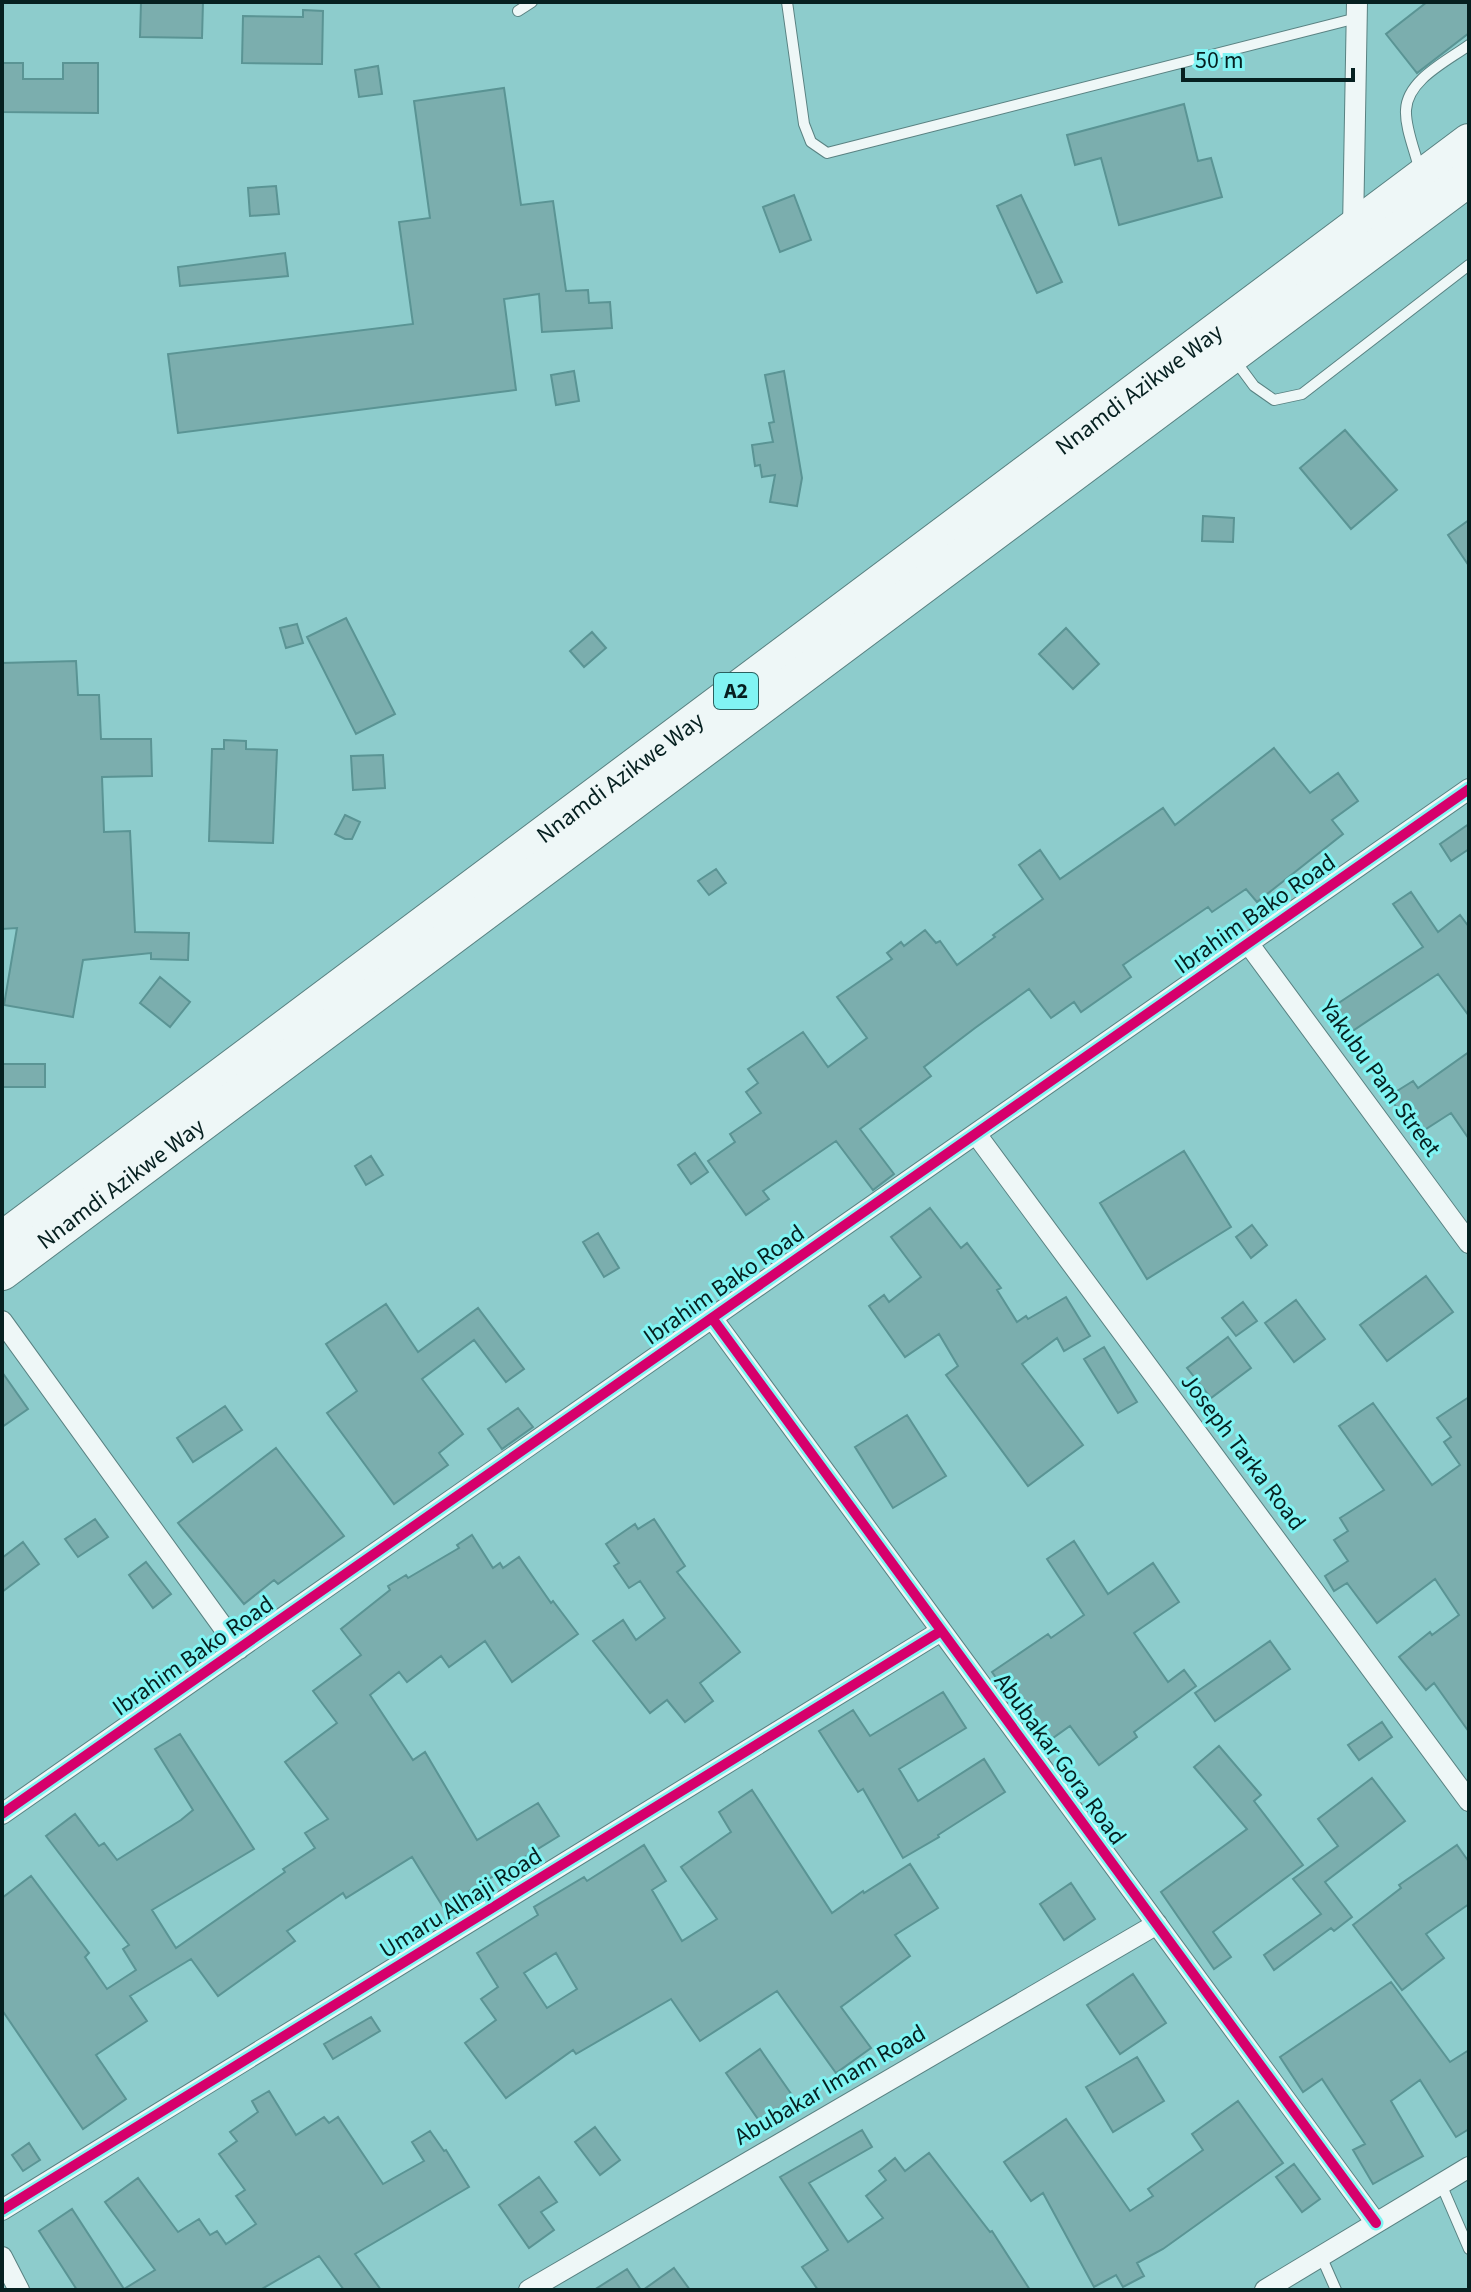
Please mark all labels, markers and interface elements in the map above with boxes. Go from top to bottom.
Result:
scale bar [1183,32,1353,82]
text: 50 m [1195,43,1244,78]
street label: Nnamdi Azikwe Way [1048,315,1230,463]
road number: A2 [714,673,758,709]
street label: Nnamdi Azikwe Way [529,703,711,852]
street label: Ibrahim Bako Road [1167,845,1343,983]
street label: Yakubu Pam Street [1310,991,1449,1164]
street label: Nnamdi Azikwe Way [29,1109,212,1258]
street label: Ibrahim Bako Road [636,1216,812,1354]
street label: Joseph Tarka Road [1172,1366,1314,1538]
street label: Ibrahim Bako Road [105,1587,281,1725]
street label: Abubakar Gora Road [986,1666,1134,1852]
street label: Umaru Alhaji Road [373,1839,549,1967]
street label: Abubakar Imam Road [728,2016,932,2154]

